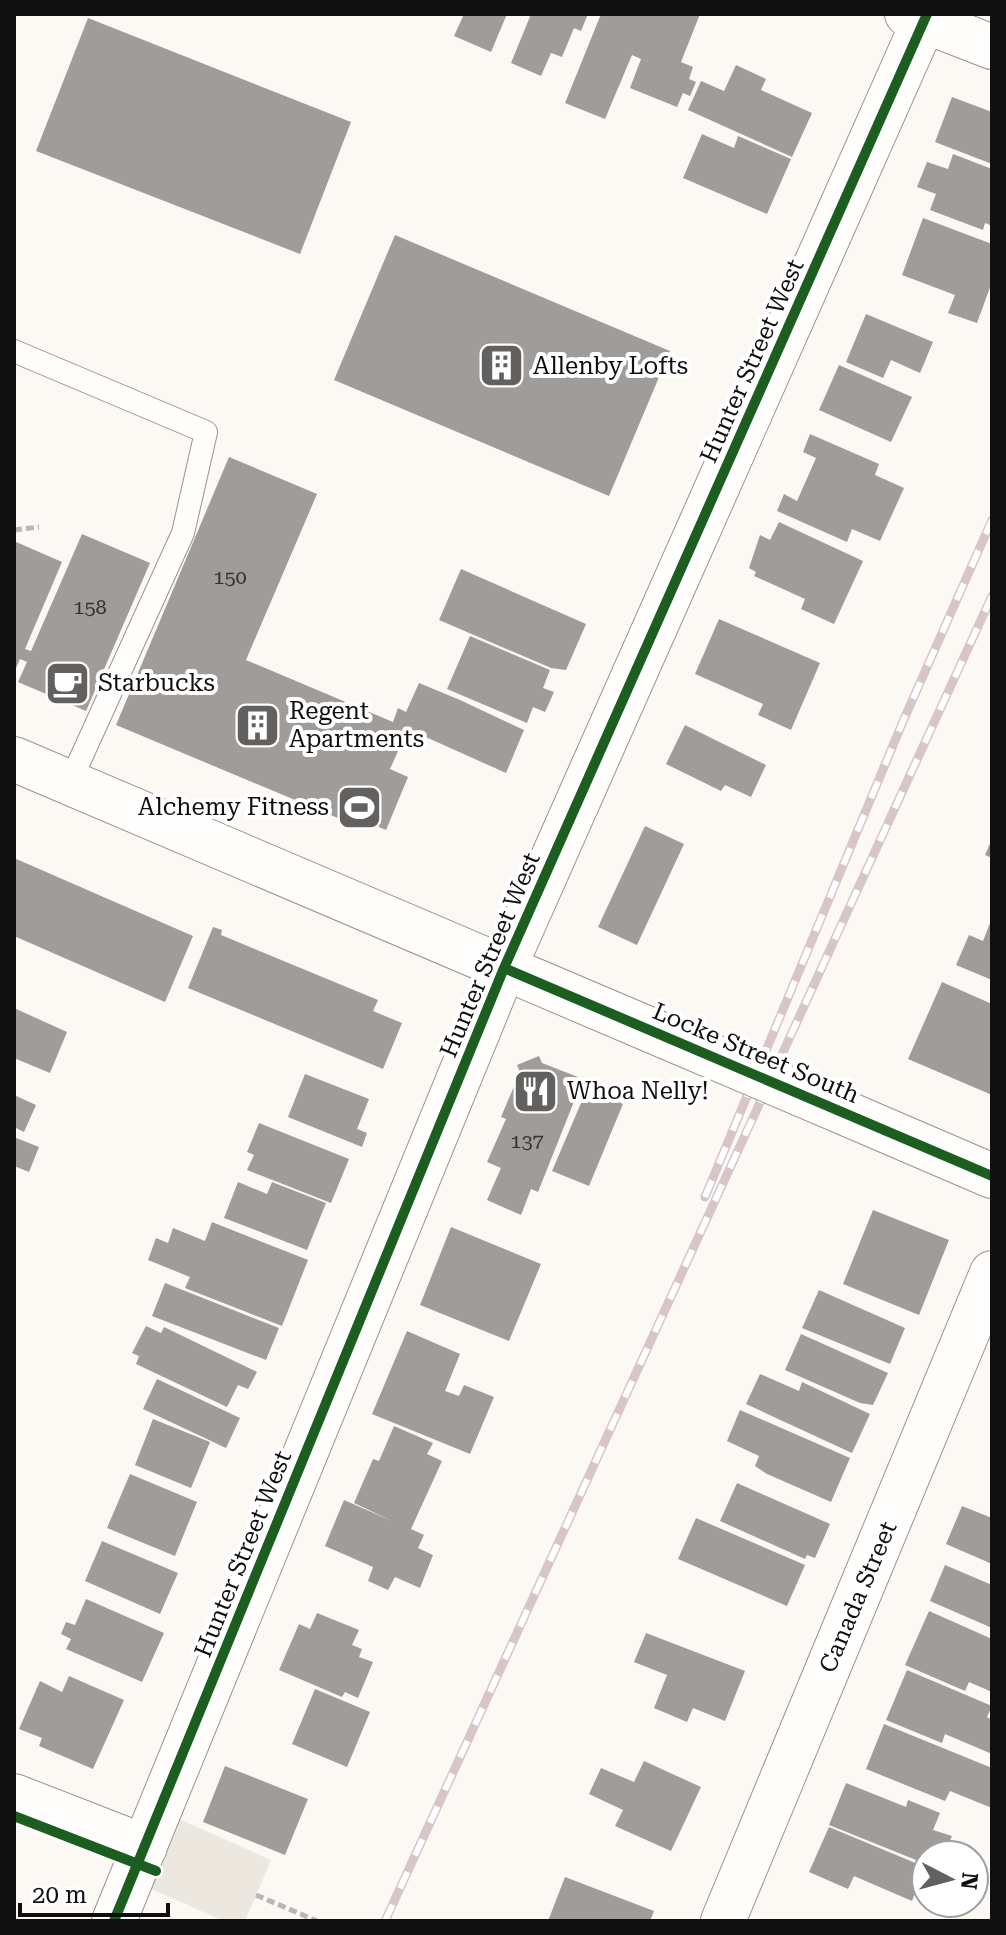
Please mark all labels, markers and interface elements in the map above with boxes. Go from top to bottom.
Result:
street label: Hunter Street West [694,255,810,467]
building icon: Allenby Lofts [478,342,526,390]
place label: Allenby Lofts [533,352,688,380]
house number: 150 [213,565,247,589]
house number: 158 [73,595,107,619]
cafe icon: Starbucks [43,659,91,707]
place label: Starbucks [98,669,215,697]
place label: Regent Apartments [289,697,424,753]
building icon: Regent Apartments [234,701,282,749]
sports icon: Alchemy Fitness [336,783,384,831]
place label: Alchemy Fitness [138,793,329,821]
street label: Hunter Street West [434,848,546,1062]
street label: Locke Street South [649,997,863,1109]
restaurant icon: Whoa Nelly! [512,1067,560,1115]
place label: Whoa Nelly! [567,1077,708,1105]
house number: 137 [510,1129,544,1153]
street label: Hunter Street West [189,1447,297,1661]
street label: Canada Street [814,1517,903,1677]
north arrow [910,1839,990,1919]
scale bar [20,1867,168,1917]
text: N [956,1871,983,1891]
text: 20 m [32,1881,87,1909]

